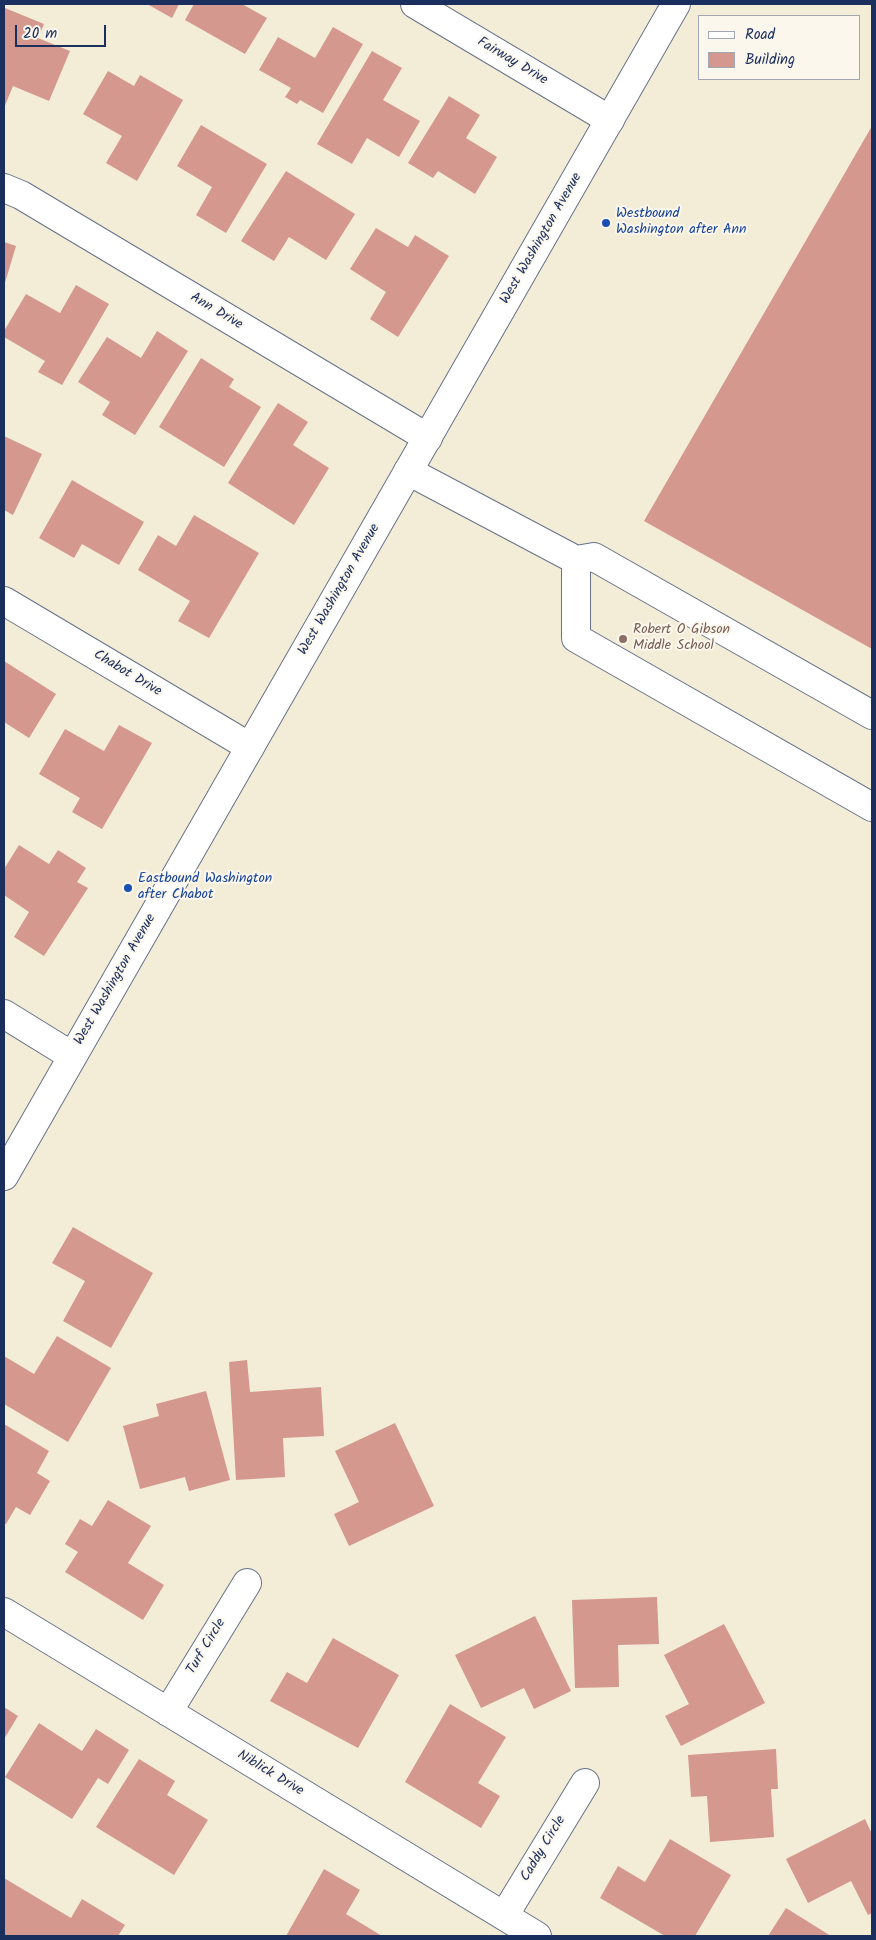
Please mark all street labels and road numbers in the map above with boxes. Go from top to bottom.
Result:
street label: Fairway Drive [474,34,550,90]
street label: West Washington Avenue [498,170,586,308]
street label: Ann Drive [187,290,245,334]
street label: West Washington Avenue [296,521,384,659]
street label: Chabot Drive [90,647,164,701]
street label: West Washington Avenue [72,911,160,1049]
street label: Turf Circle [184,1616,230,1678]
street label: Niblick Drive [234,1748,306,1800]
street label: Caddy Circle [518,1813,570,1885]

